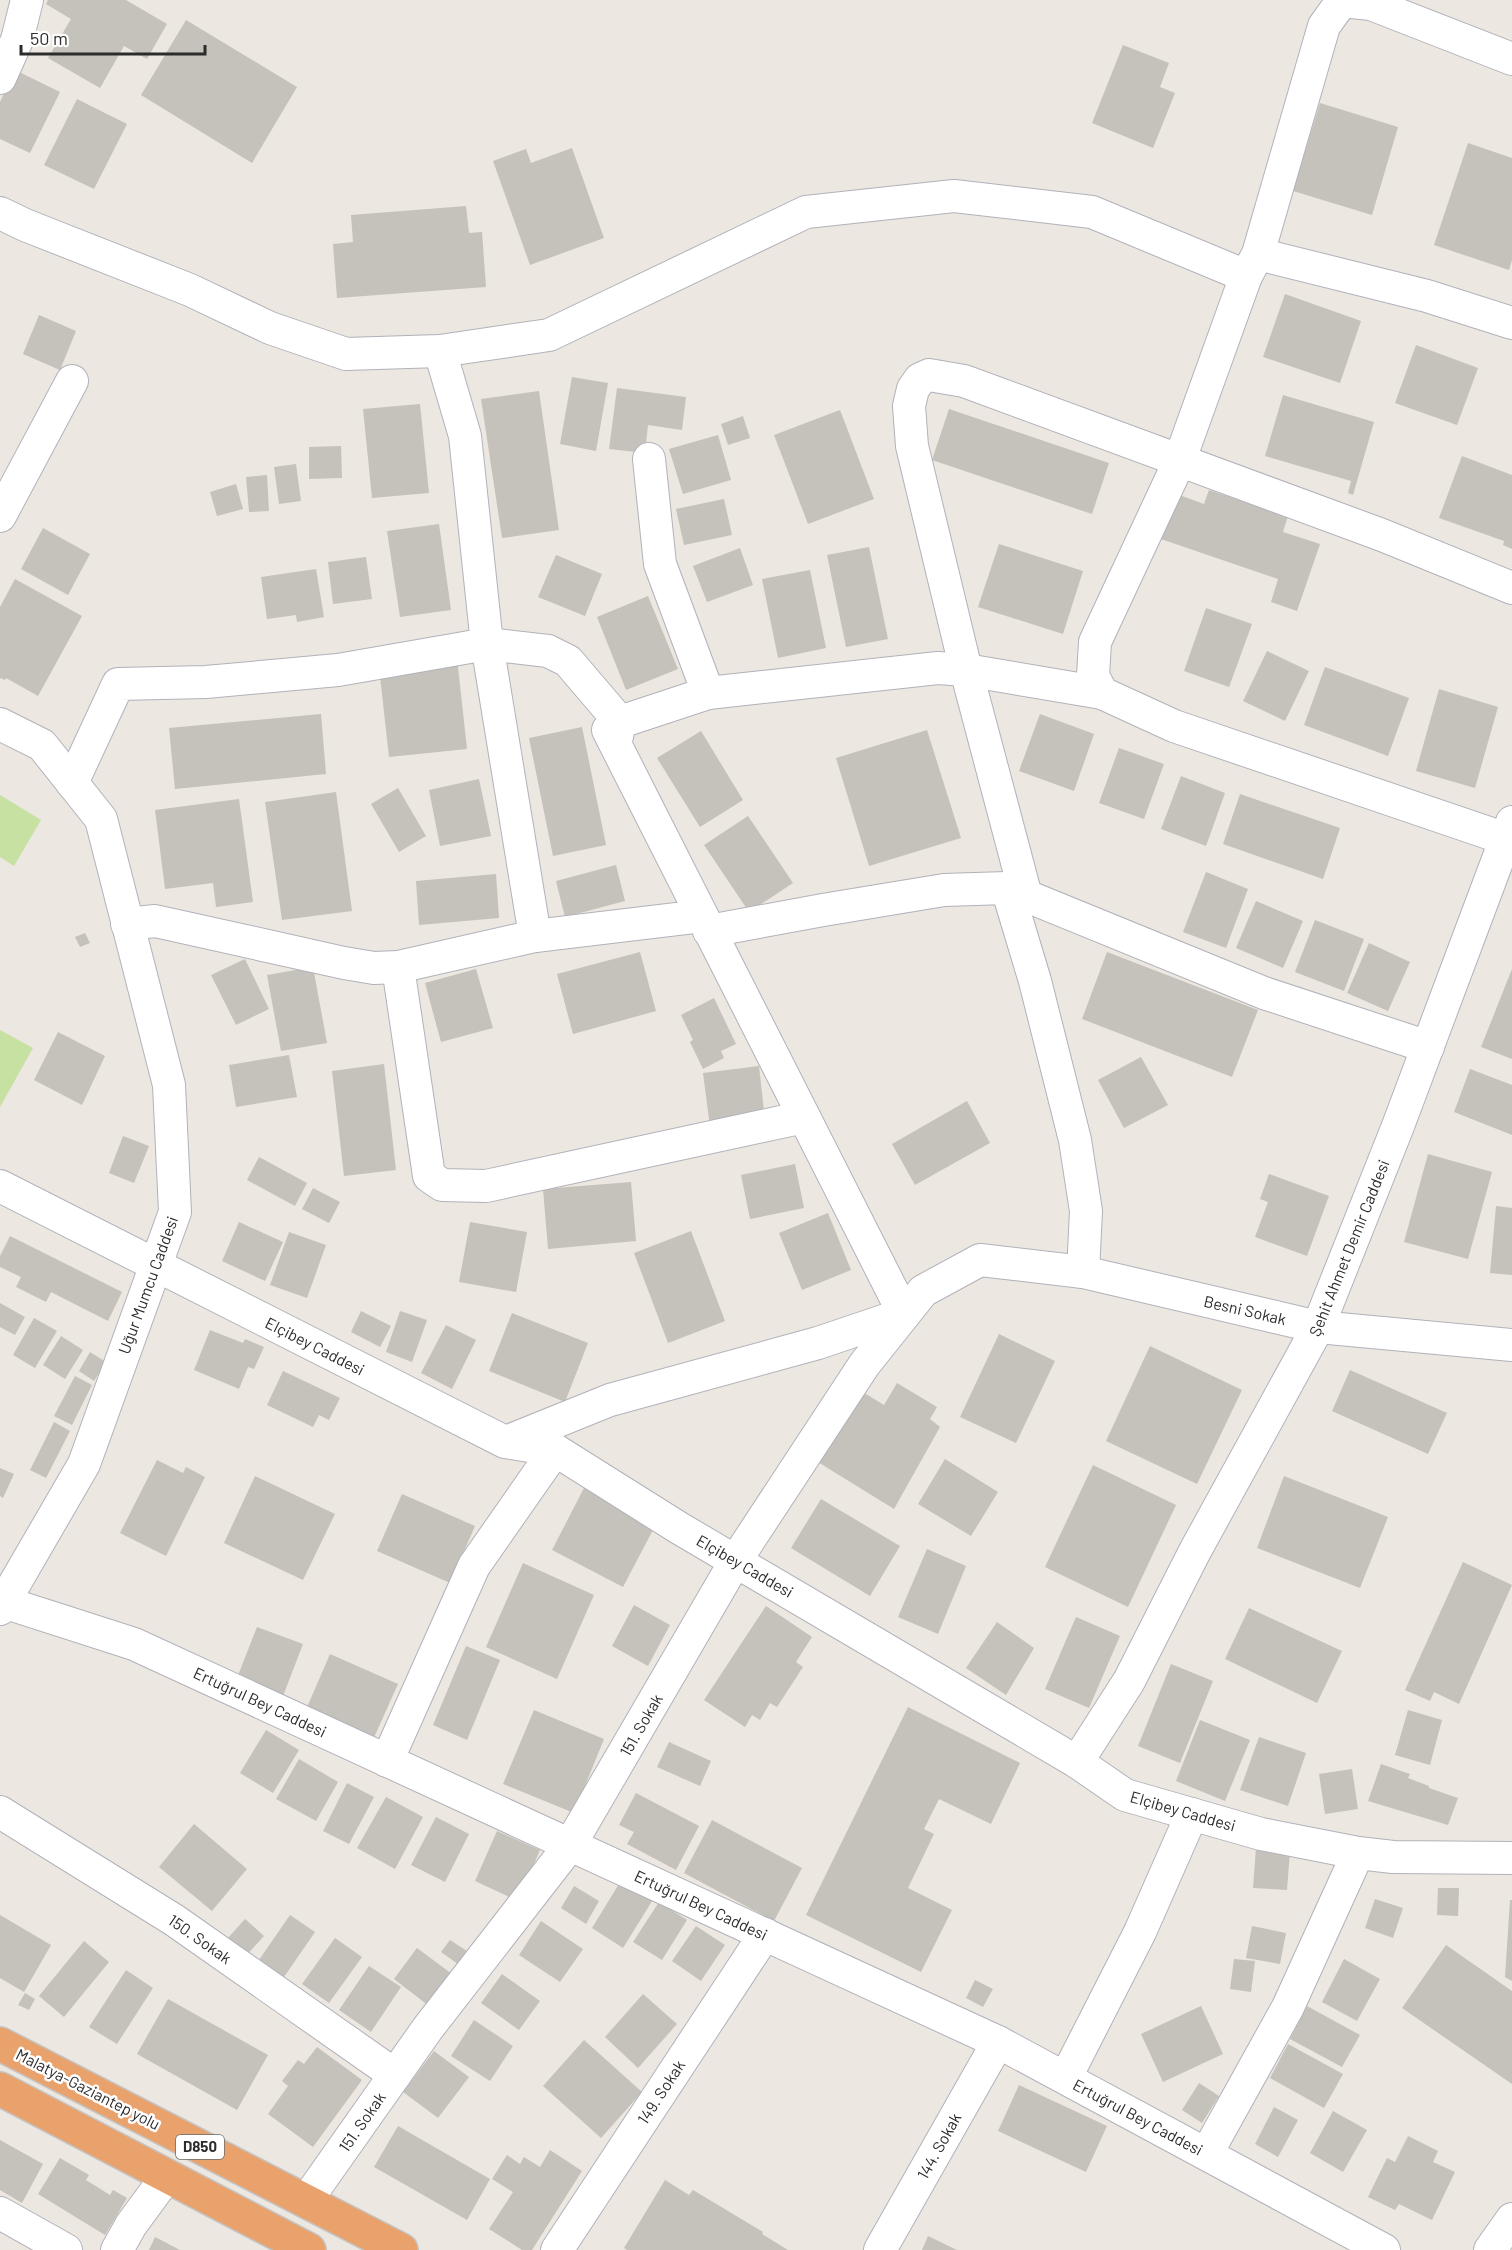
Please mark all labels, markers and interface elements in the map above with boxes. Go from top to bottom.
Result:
scale bar [21,18,206,56]
text: 50 m [30,27,68,49]
street label: Şehit Ahmet Demir Caddesi [1304,1157,1393,1339]
street label: Uğur Mumcu Caddesi [114,1213,181,1356]
street label: Besni Sokak [1202,1291,1288,1328]
street label: Elçibey Caddesi [262,1312,368,1379]
street label: Elçibey Caddesi [693,1530,797,1601]
street label: Ertuğrul Bey Caddesi [191,1662,330,1741]
street label: 151. Sokak [615,1690,666,1759]
street label: Elçibey Caddesi [1128,1786,1238,1835]
street label: Ertuğrul Bey Caddesi [632,1865,771,1944]
street label: 150. Sokak [165,1910,235,1967]
street label: Malatya-Gaziantep yolu [13,2044,163,2133]
street label: 149. Sokak [633,2056,688,2127]
street label: Ertuğrul Bey Caddesi [1070,2074,1206,2159]
street label: 151. Sokak [334,2088,389,2155]
street label: 144. Sokak [913,2109,965,2182]
road number: D850 [176,2135,224,2159]

